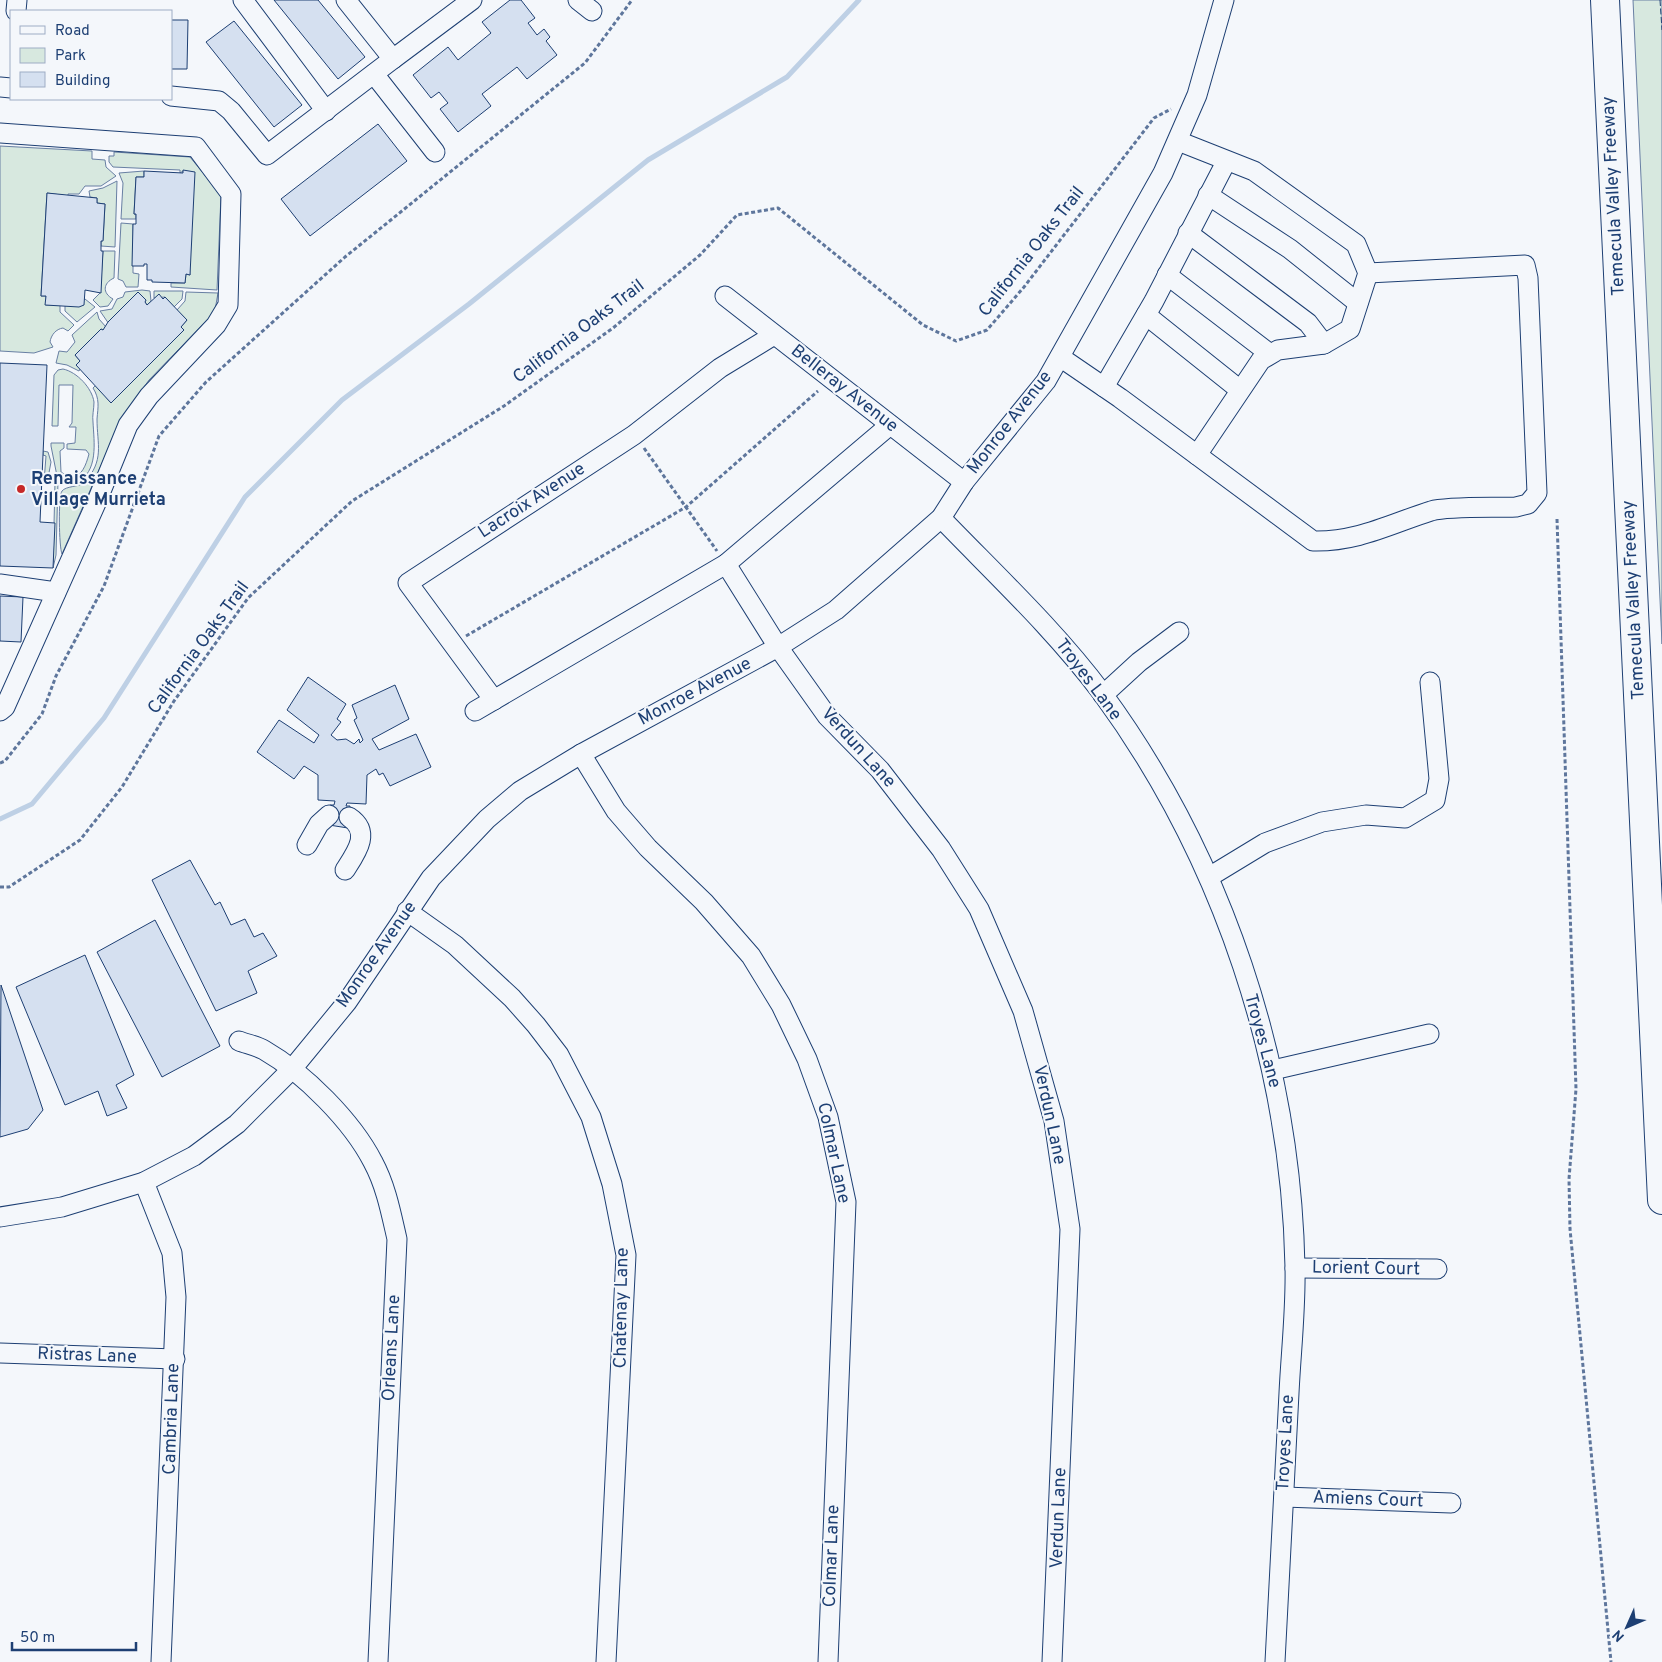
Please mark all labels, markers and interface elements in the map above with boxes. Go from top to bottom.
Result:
legend [10,10,172,100]
text: Road [55,22,90,41]
text: Park [55,47,86,66]
text: Building [55,72,110,91]
street label: Temecula Valley Freeway [1597,96,1631,296]
street label: California Oaks Trail [974,182,1090,322]
street label: California Oaks Trail [509,275,649,389]
street label: Belleray Avenue [786,340,902,438]
street label: Monroe Avenue [962,367,1058,479]
street label: Lacroix Avenue [474,458,590,544]
place label: Renaissance Village Murrieta [31,468,166,512]
marker: Renaissance Village Murrieta [15,483,27,495]
street label: Temecula Valley Freeway [1617,500,1651,700]
street label: California Oaks Trail [143,577,255,719]
street label: Troyes Lane [1050,634,1126,726]
street label: Monroe Avenue [634,652,756,732]
street label: Verdun Lane [816,703,900,793]
street label: Monroe Avenue [332,897,422,1013]
street label: Troyes Lane [1238,991,1286,1091]
street label: Verdun Lane [1027,1063,1071,1167]
street label: Colmar Lane [811,1100,855,1206]
street label: Chatenay Lane [609,1247,635,1369]
street label: Lorient Court [1312,1257,1420,1281]
street label: Orleans Lane [378,1294,406,1402]
street label: Ristras Lane [37,1343,137,1369]
street label: Cambria Lane [159,1363,185,1475]
street label: Troyes Lane [1272,1394,1300,1492]
street label: Verdun Lane [1046,1467,1072,1569]
street label: Amiens Court [1312,1487,1424,1513]
street label: Colmar Lane [819,1504,845,1608]
north arrow [1602,1602,1652,1652]
scale bar [12,1620,136,1652]
text: N [1609,1626,1628,1645]
text: 50 m [20,1629,55,1648]

